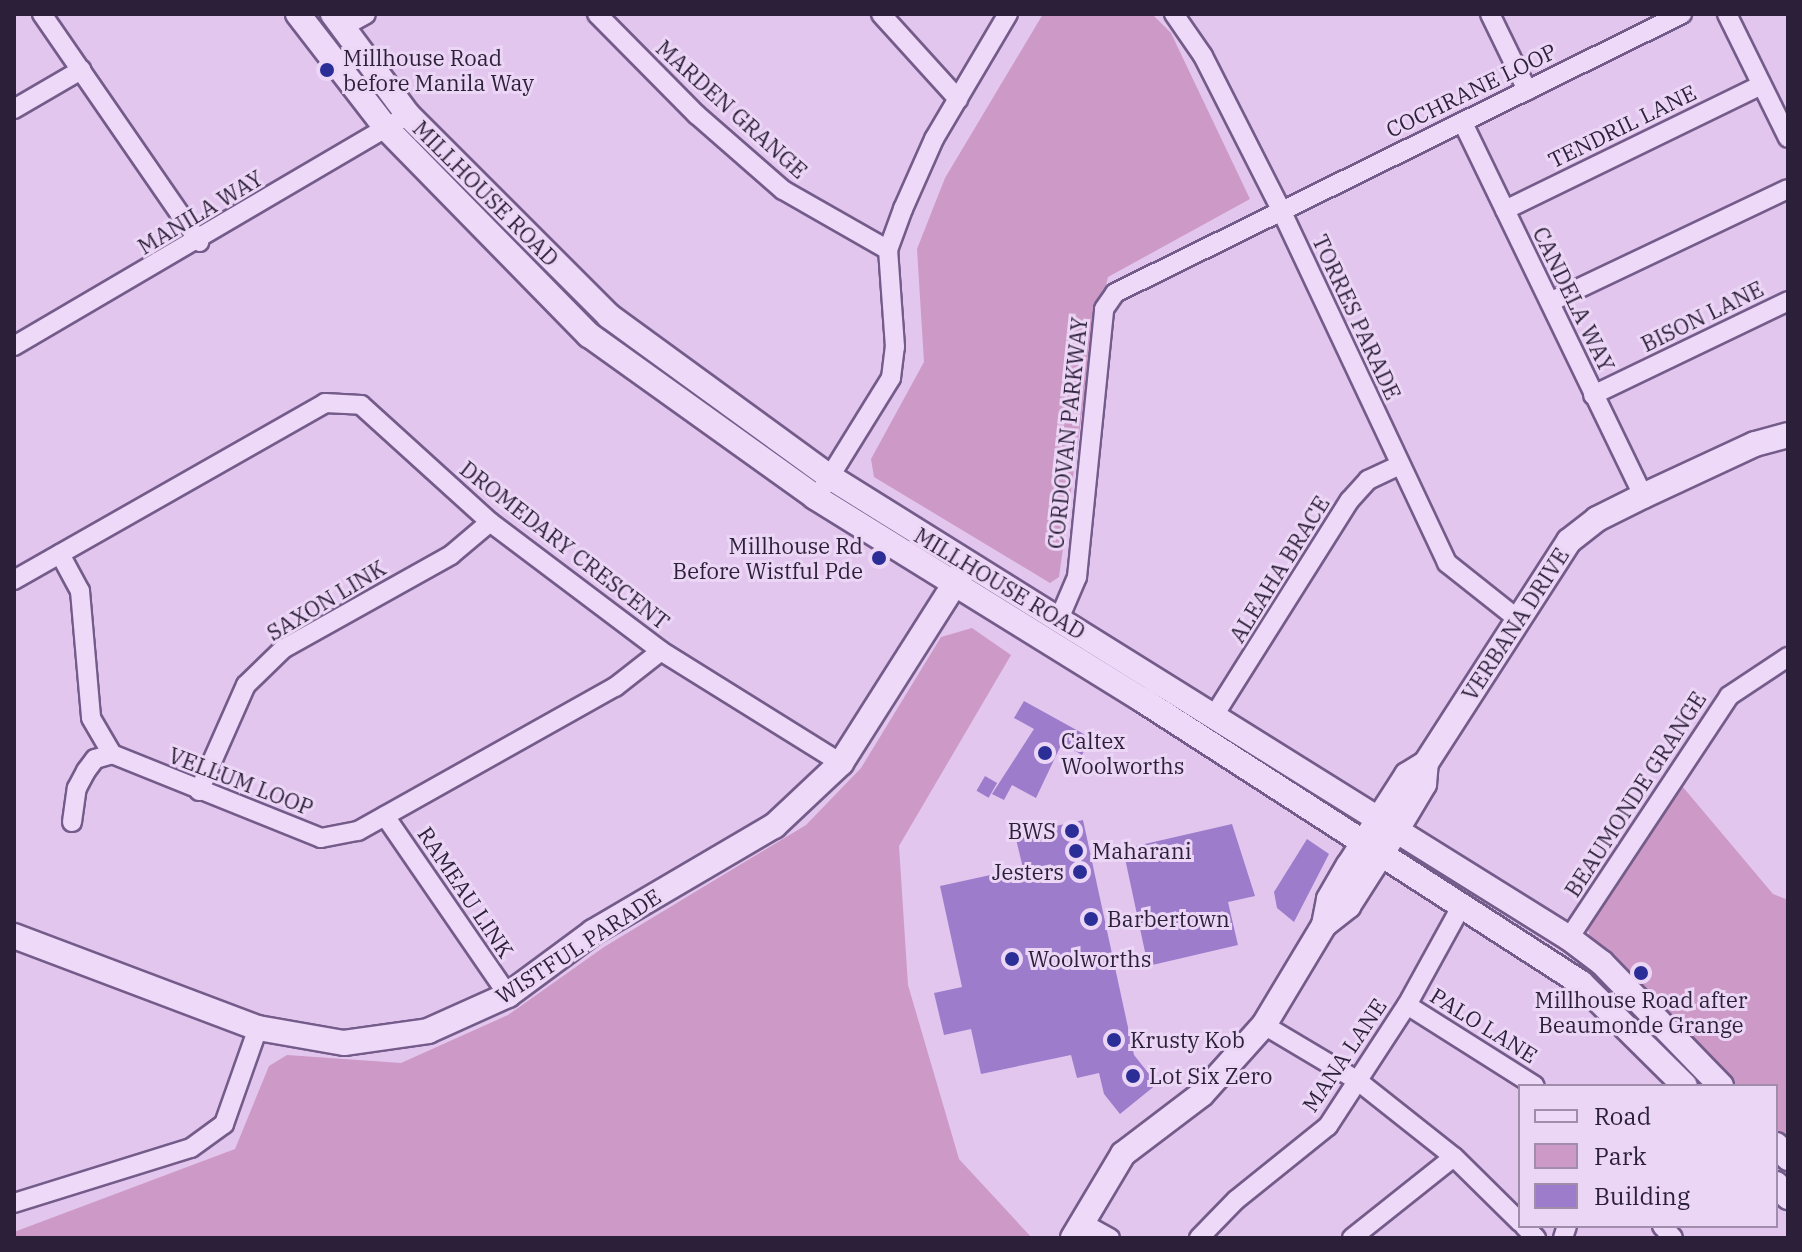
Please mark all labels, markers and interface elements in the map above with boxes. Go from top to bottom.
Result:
street label: MARDEN GRANGE [651,34,813,184]
street label: COCHRANE LOOP [1382,37,1560,143]
place label: Millhouse Road before Manila Way [343,44,534,96]
marker: Millhouse Road before Manila Way [318,61,336,79]
street label: TENDRIL LANE [1544,79,1700,173]
street label: MILLHOUSE ROAD [408,115,564,271]
street label: MANILA WAY [133,164,267,260]
street label: CANDELA WAY [1528,222,1620,376]
street label: TORRES PARADE [1307,230,1407,404]
street label: BISON LANE [1637,275,1767,357]
street label: CORDOVAN PARKWAY [1042,316,1092,550]
street label: DROMEDARY CRESCENT [455,455,675,635]
street label: ALEAHA BRACE [1223,491,1335,647]
street label: MILLHOUSE ROAD [910,522,1090,644]
place label: Millhouse Rd Before Wistful Pde [672,532,863,584]
street label: VERBANA DRIVE [1456,543,1574,705]
marker: Millhouse Rd Before Wistful Pde [870,549,888,567]
street label: SAXON LINK [262,554,390,646]
street label: BEAUMONDE GRANGE [1559,686,1711,902]
place label: Caltex Woolworths [1061,727,1184,778]
street label: VELLUM LOOP [165,741,317,821]
marker: Caltex Woolworths [1036,744,1054,762]
place label: BWS [1008,818,1056,844]
street label: RAMEAU LINK [412,821,520,963]
marker: BWS [1063,822,1081,840]
place label: Maharani [1092,838,1192,864]
marker: Maharani [1067,842,1085,860]
place label: Jesters [992,859,1064,885]
marker: Jesters [1071,863,1089,881]
street label: WISTFUL PARADE [490,883,666,1009]
place label: Barbertown [1107,906,1230,932]
marker: Barbertown [1082,910,1100,928]
place label: Woolworths [1028,946,1151,972]
marker: Woolworths [1003,950,1021,968]
marker: Millhouse Road after Beaumonde Grange [1632,964,1650,982]
street label: PALO LANE [1426,982,1542,1068]
place label: Millhouse Road after Beaumonde Grange [1534,986,1748,1038]
street label: MANA LANE [1296,993,1392,1117]
place label: Krusty Kob [1130,1027,1245,1053]
marker: Krusty Kob [1105,1031,1123,1049]
place label: Lot Six Zero [1149,1063,1273,1089]
marker: Lot Six Zero [1124,1067,1142,1085]
legend [1518,1084,1778,1228]
text: Road [1594,1100,1651,1132]
text: Park [1594,1140,1646,1172]
text: Building [1594,1180,1690,1212]

